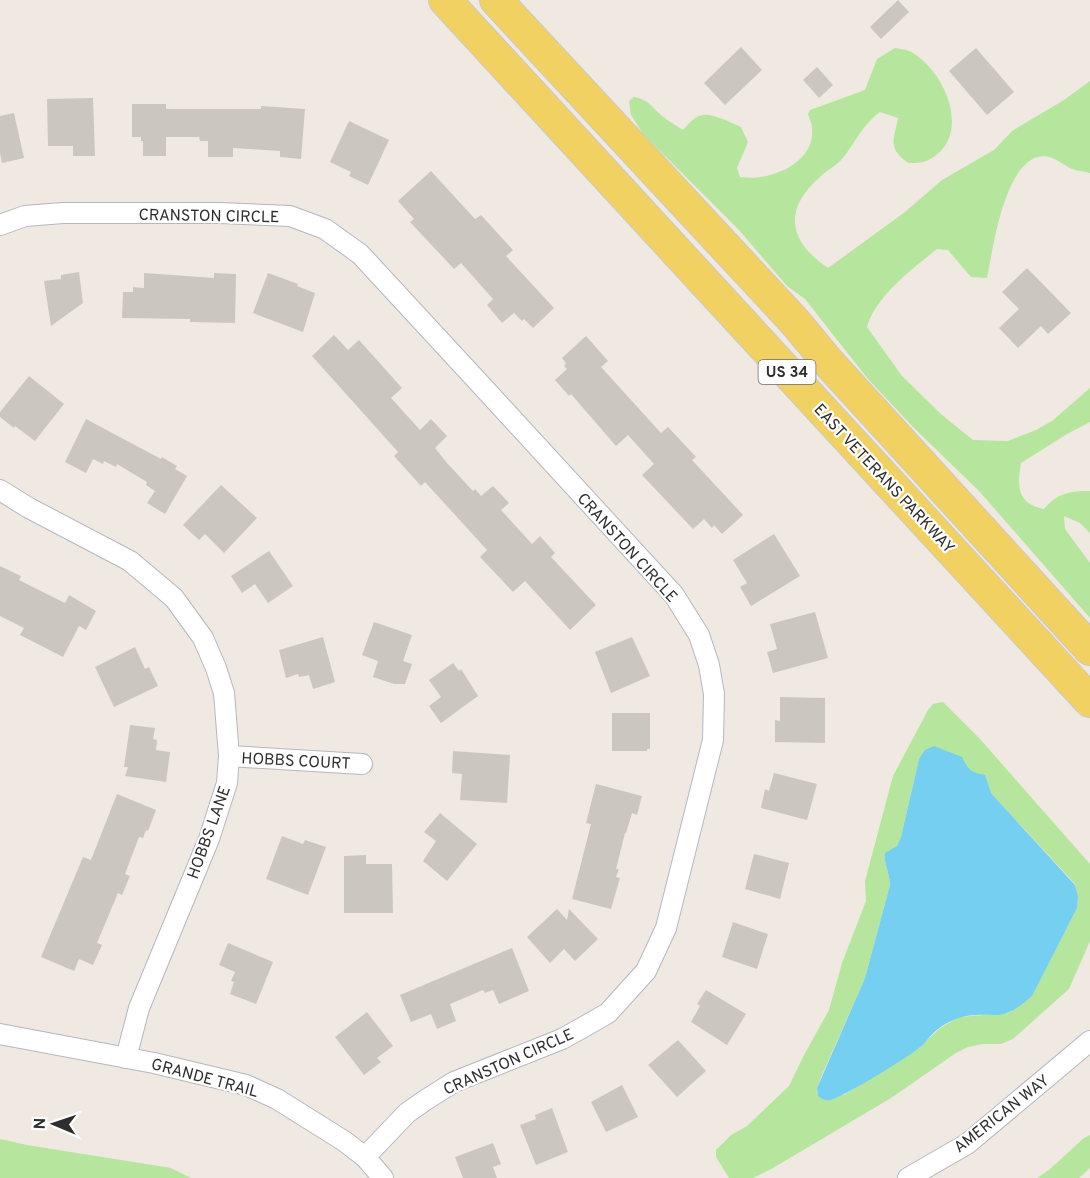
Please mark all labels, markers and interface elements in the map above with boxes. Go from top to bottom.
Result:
street label: CRANSTON CIRCLE [138,206,280,228]
road number: US 34 [758,360,816,384]
street label: EAST VETERANS PARKWAY [809,400,958,558]
street label: CRANSTON CIRCLE [572,489,681,607]
street label: HOBBS COURT [241,749,351,775]
street label: HOBBS LANE [184,783,236,882]
street label: CRANSTON CIRCLE [440,1025,577,1101]
street label: GRANDE TRAIL [149,1055,260,1103]
street label: AMERICAN WAY [950,1071,1054,1158]
north arrow [24,1094,84,1154]
text: N [31,1117,51,1130]

